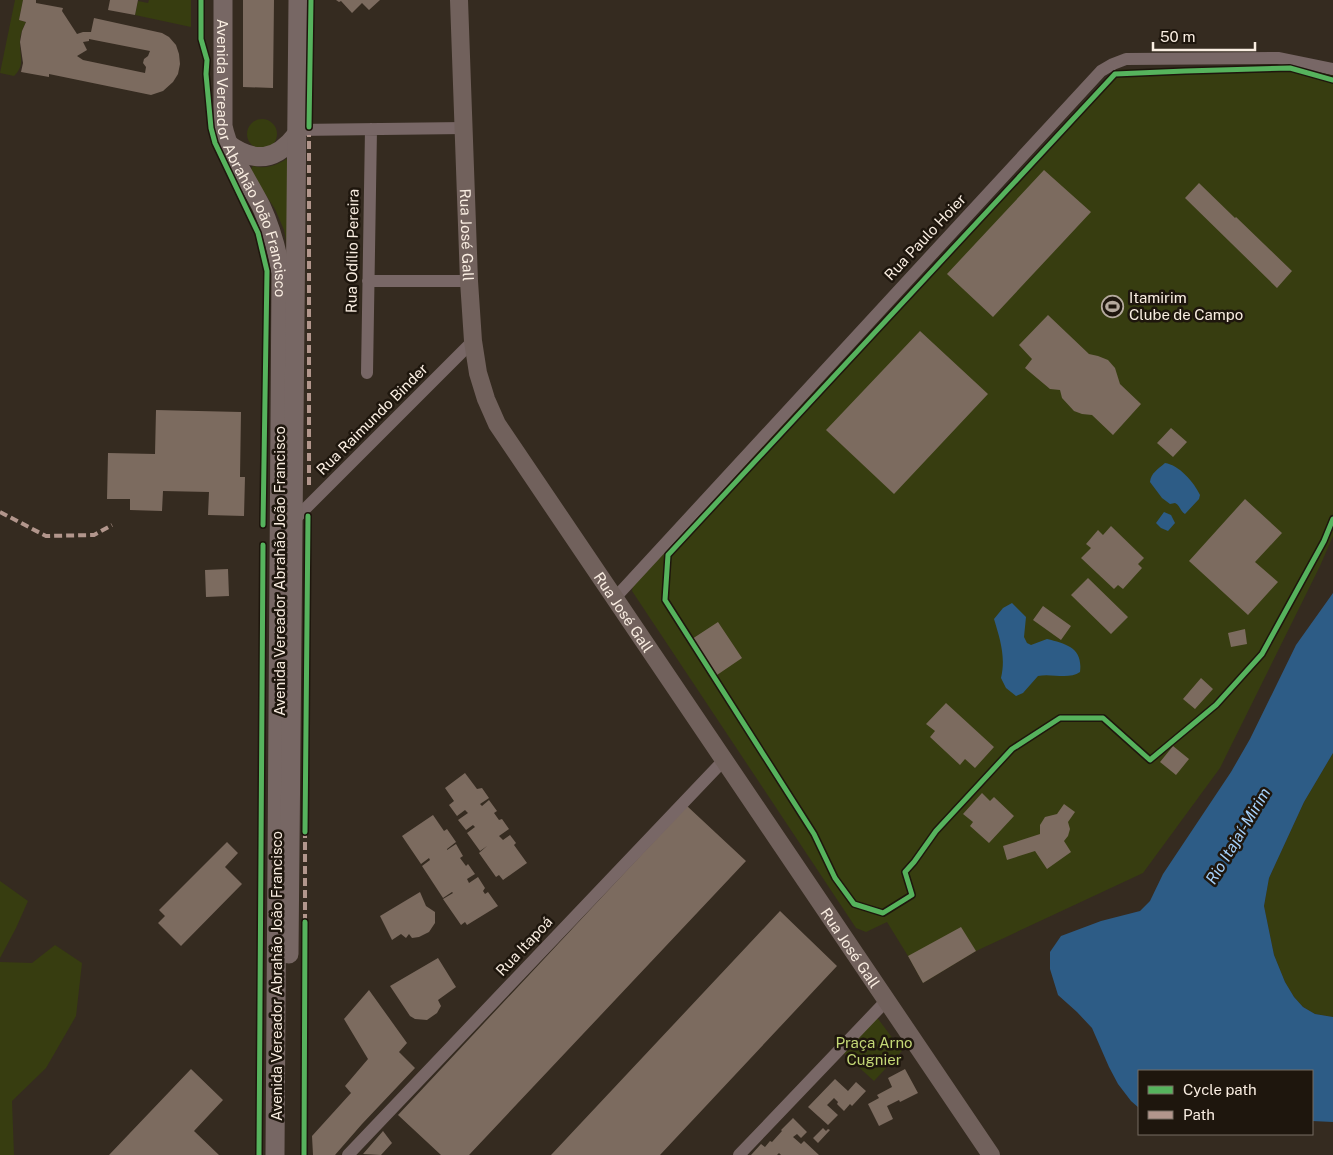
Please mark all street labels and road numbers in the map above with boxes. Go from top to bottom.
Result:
street label: Avenida Vereador Abrahão João Francisco [215,19,289,297]
street label: Rua José Gall [457,188,478,282]
street label: Rua Odílio Pereira [342,189,362,313]
street label: Rua Paulo Hoier [881,190,969,284]
street label: Rua Raimundo Binder [313,360,431,478]
street label: Avenida Vereador Abrahão João Francisco [271,426,288,716]
street label: Rua José Gall [591,569,657,655]
street label: Avenida Vereador Abrahão João Francisco [268,831,285,1121]
street label: Rua José Gall [818,904,884,991]
street label: Rua Itapoá [492,913,556,979]

